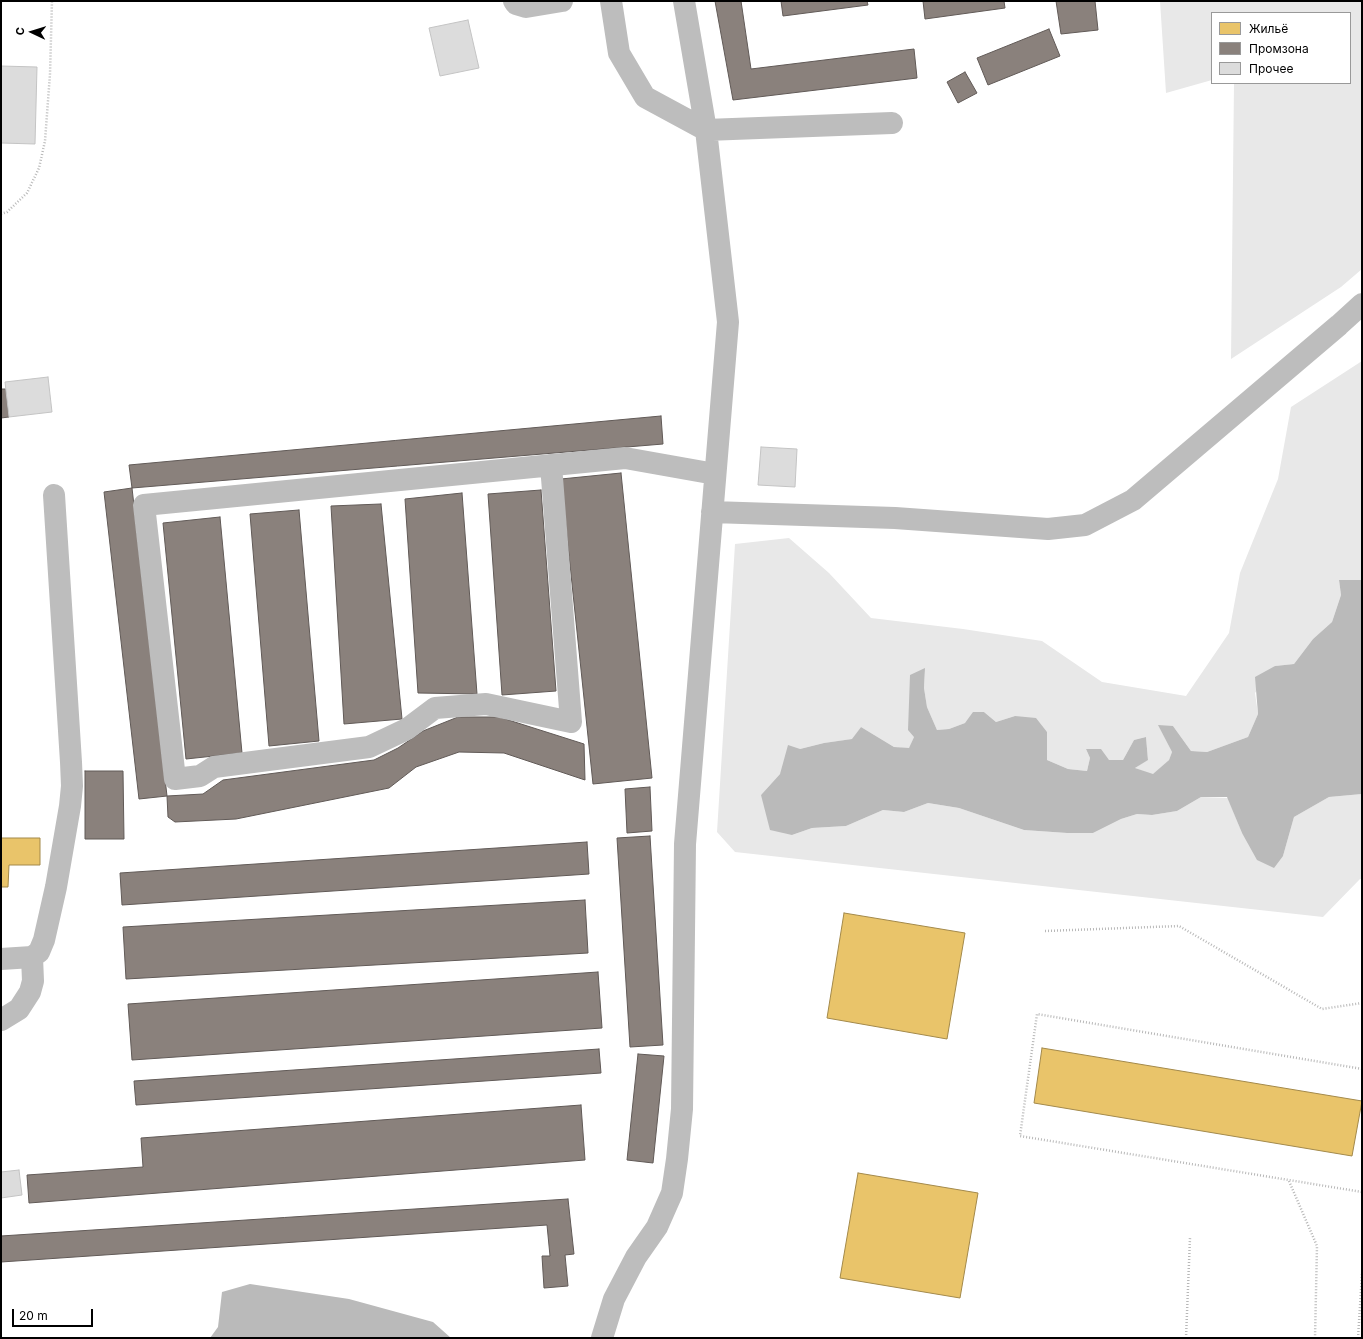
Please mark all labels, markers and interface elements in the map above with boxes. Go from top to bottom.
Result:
north arrow [12,12,52,52]
legend [1211,12,1351,84]
text: Жильё [1249,21,1288,36]
text: С [13,27,27,36]
text: Промзона [1249,41,1309,56]
text: Прочее [1249,61,1294,76]
scale bar [14,1301,95,1327]
text: 20 m [19,1308,48,1323]

